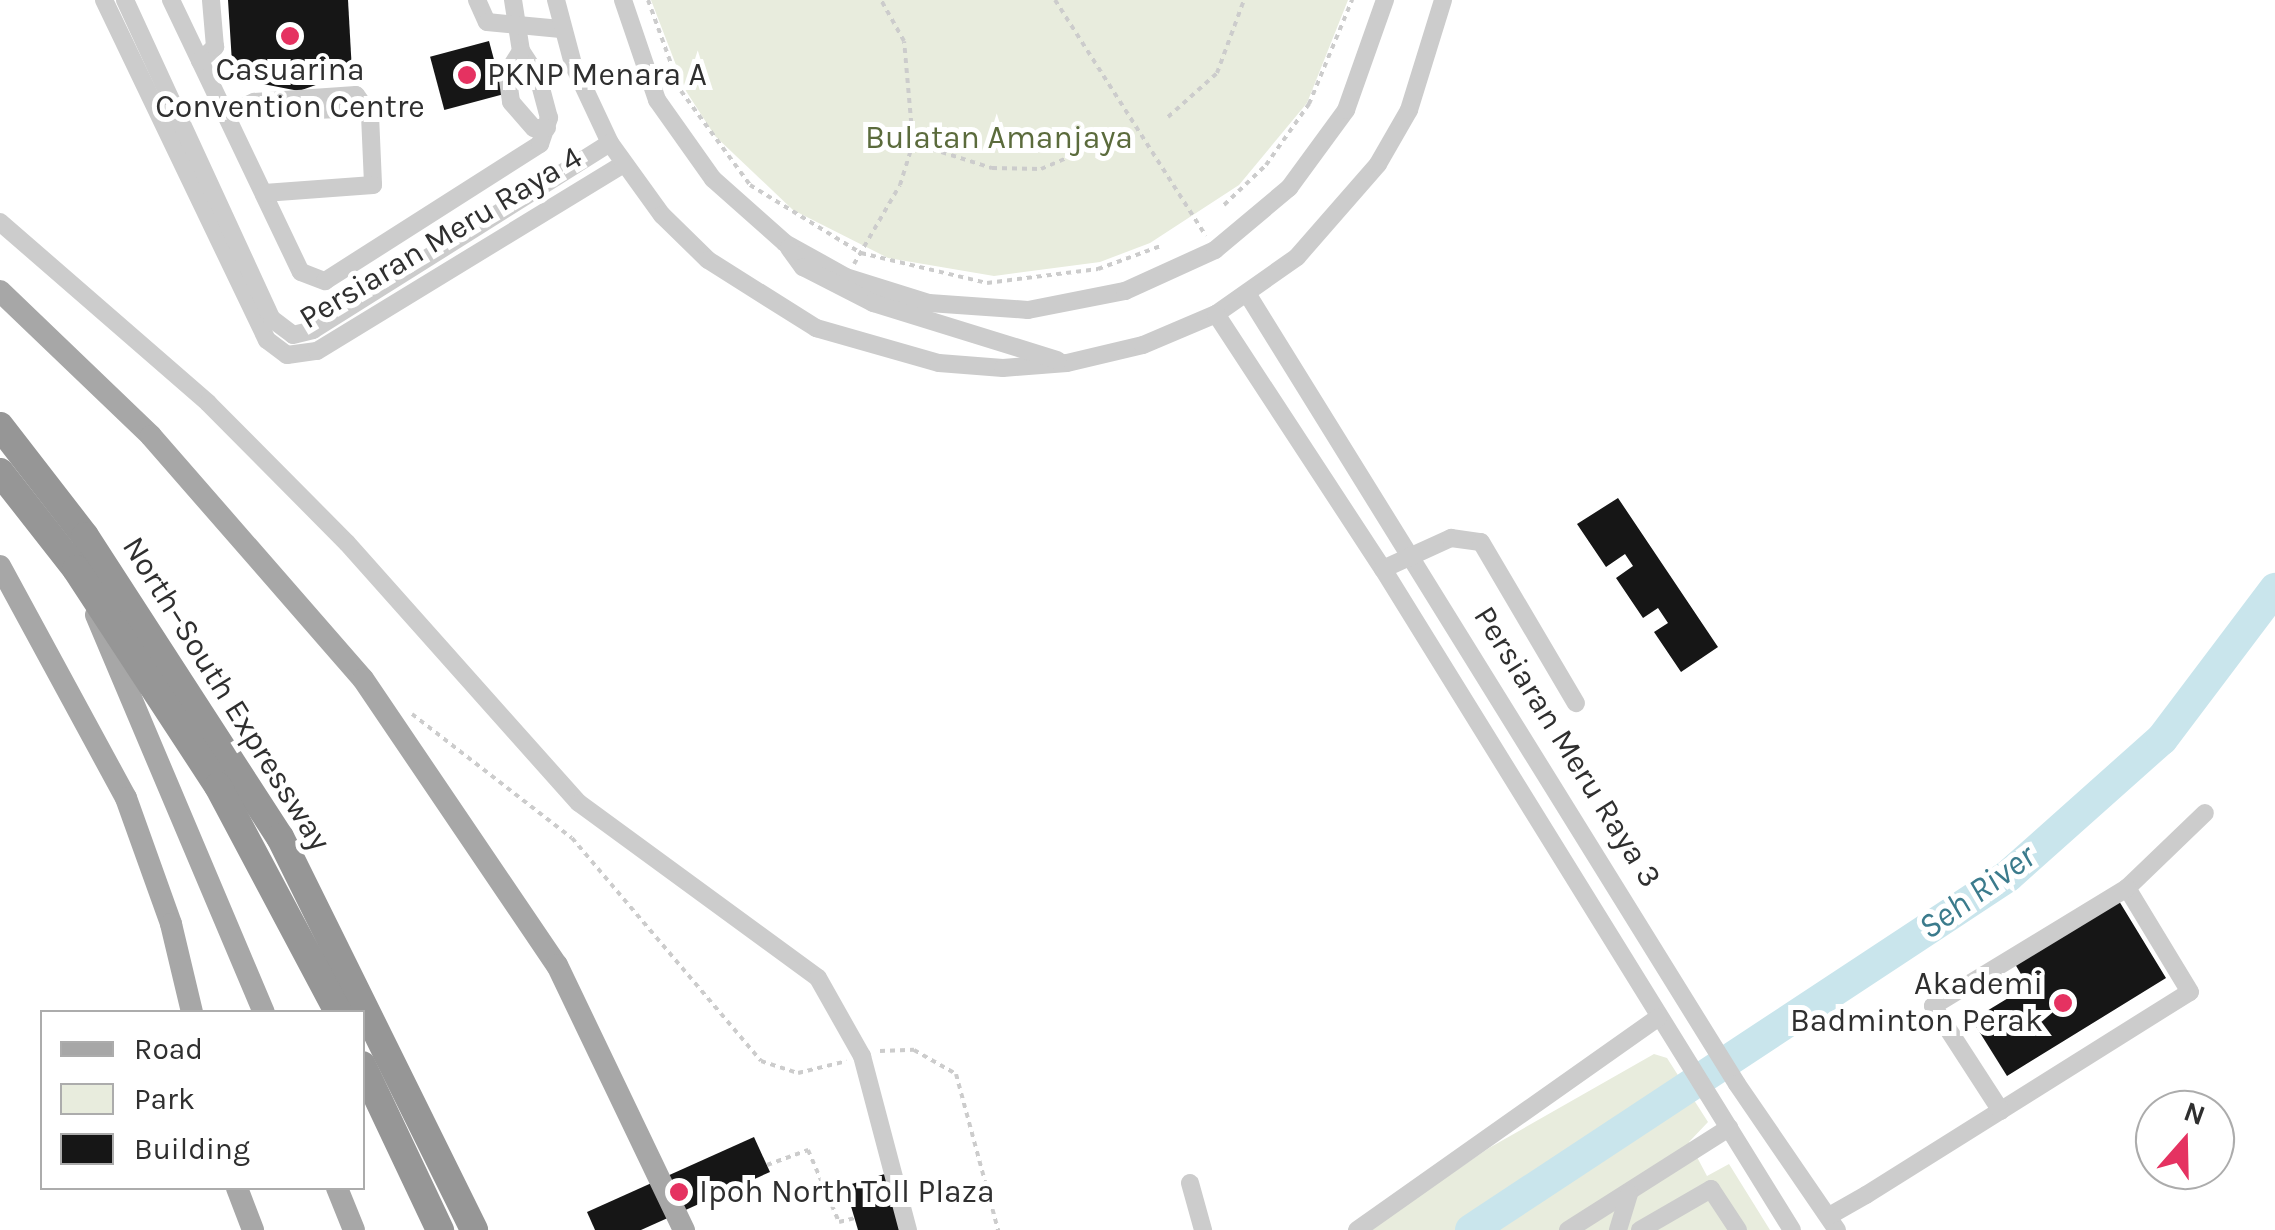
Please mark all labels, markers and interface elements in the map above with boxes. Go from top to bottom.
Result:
marker: Casuarina Convention Centre [279,25,301,47]
place label: Casuarina Convention Centre [155,52,425,127]
place label: PKNP Menara A [487,56,707,94]
marker: PKNP Menara A [456,64,478,86]
park label: Bulatan Amanjaya [865,119,1133,157]
street label: Persiaran Meru Raya 4 [293,138,589,338]
street label: North–South Expressway [114,530,338,858]
street label: Persiaran Meru Raya 3 [1465,599,1669,895]
water label: Seh River [1910,835,2044,949]
place label: Akademi Badminton Perak [1790,966,2043,1041]
marker: Akademi Badminton Perak [2052,992,2074,1014]
legend [40,1010,365,1190]
text: Road [134,1031,203,1067]
text: Park [134,1081,195,1117]
north arrow [2135,1090,2235,1190]
text: N [2180,1094,2210,1132]
text: Building [134,1131,250,1167]
place label: Ipoh North Toll Plaza [699,1173,995,1211]
marker: Ipoh North Toll Plaza [668,1181,690,1203]

